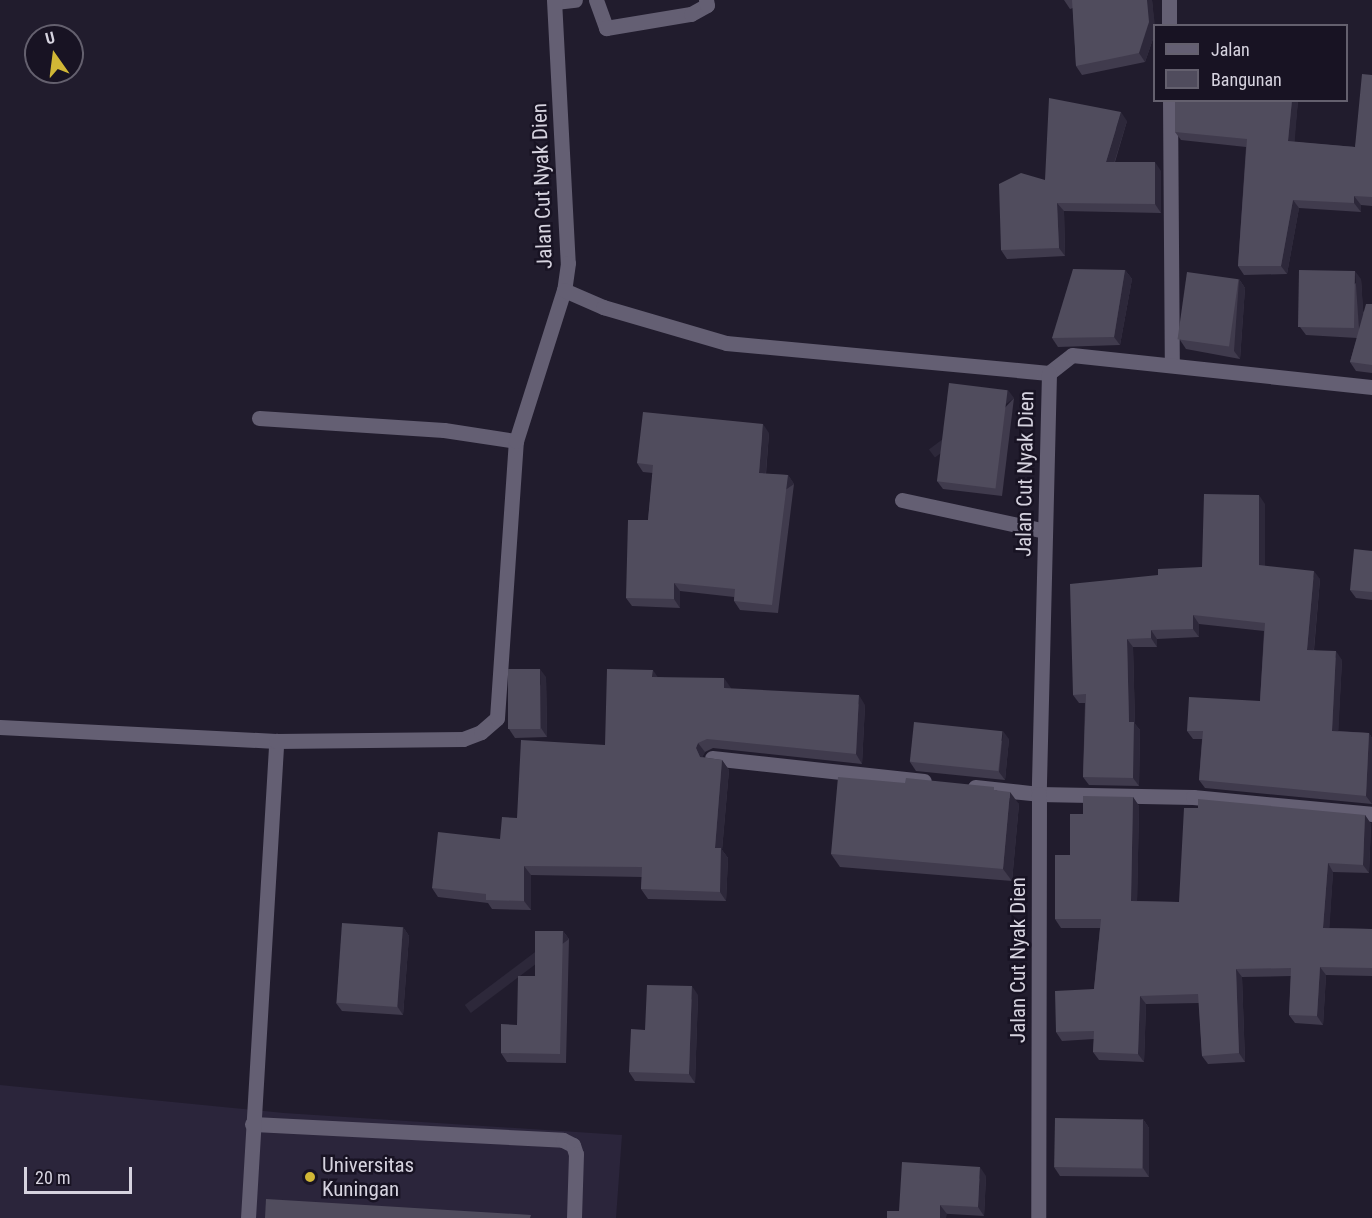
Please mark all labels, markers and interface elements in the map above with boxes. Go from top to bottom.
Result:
north arrow [24,24,84,84]
legend [1153,24,1348,102]
text: U [43,28,57,48]
text: Jalan [1211,39,1250,60]
text: Bangunan [1211,69,1282,90]
street label: Jalan Cut Nyak Dien [527,103,557,269]
street label: Jalan Cut Nyak Dien [1011,391,1039,557]
street label: Jalan Cut Nyak Dien [1005,877,1031,1043]
place label: Universitas Kuningan [322,1152,414,1202]
scale bar [27,1155,135,1193]
text: 20 m [35,1167,70,1188]
marker: Universitas Kuningan [303,1170,317,1184]

